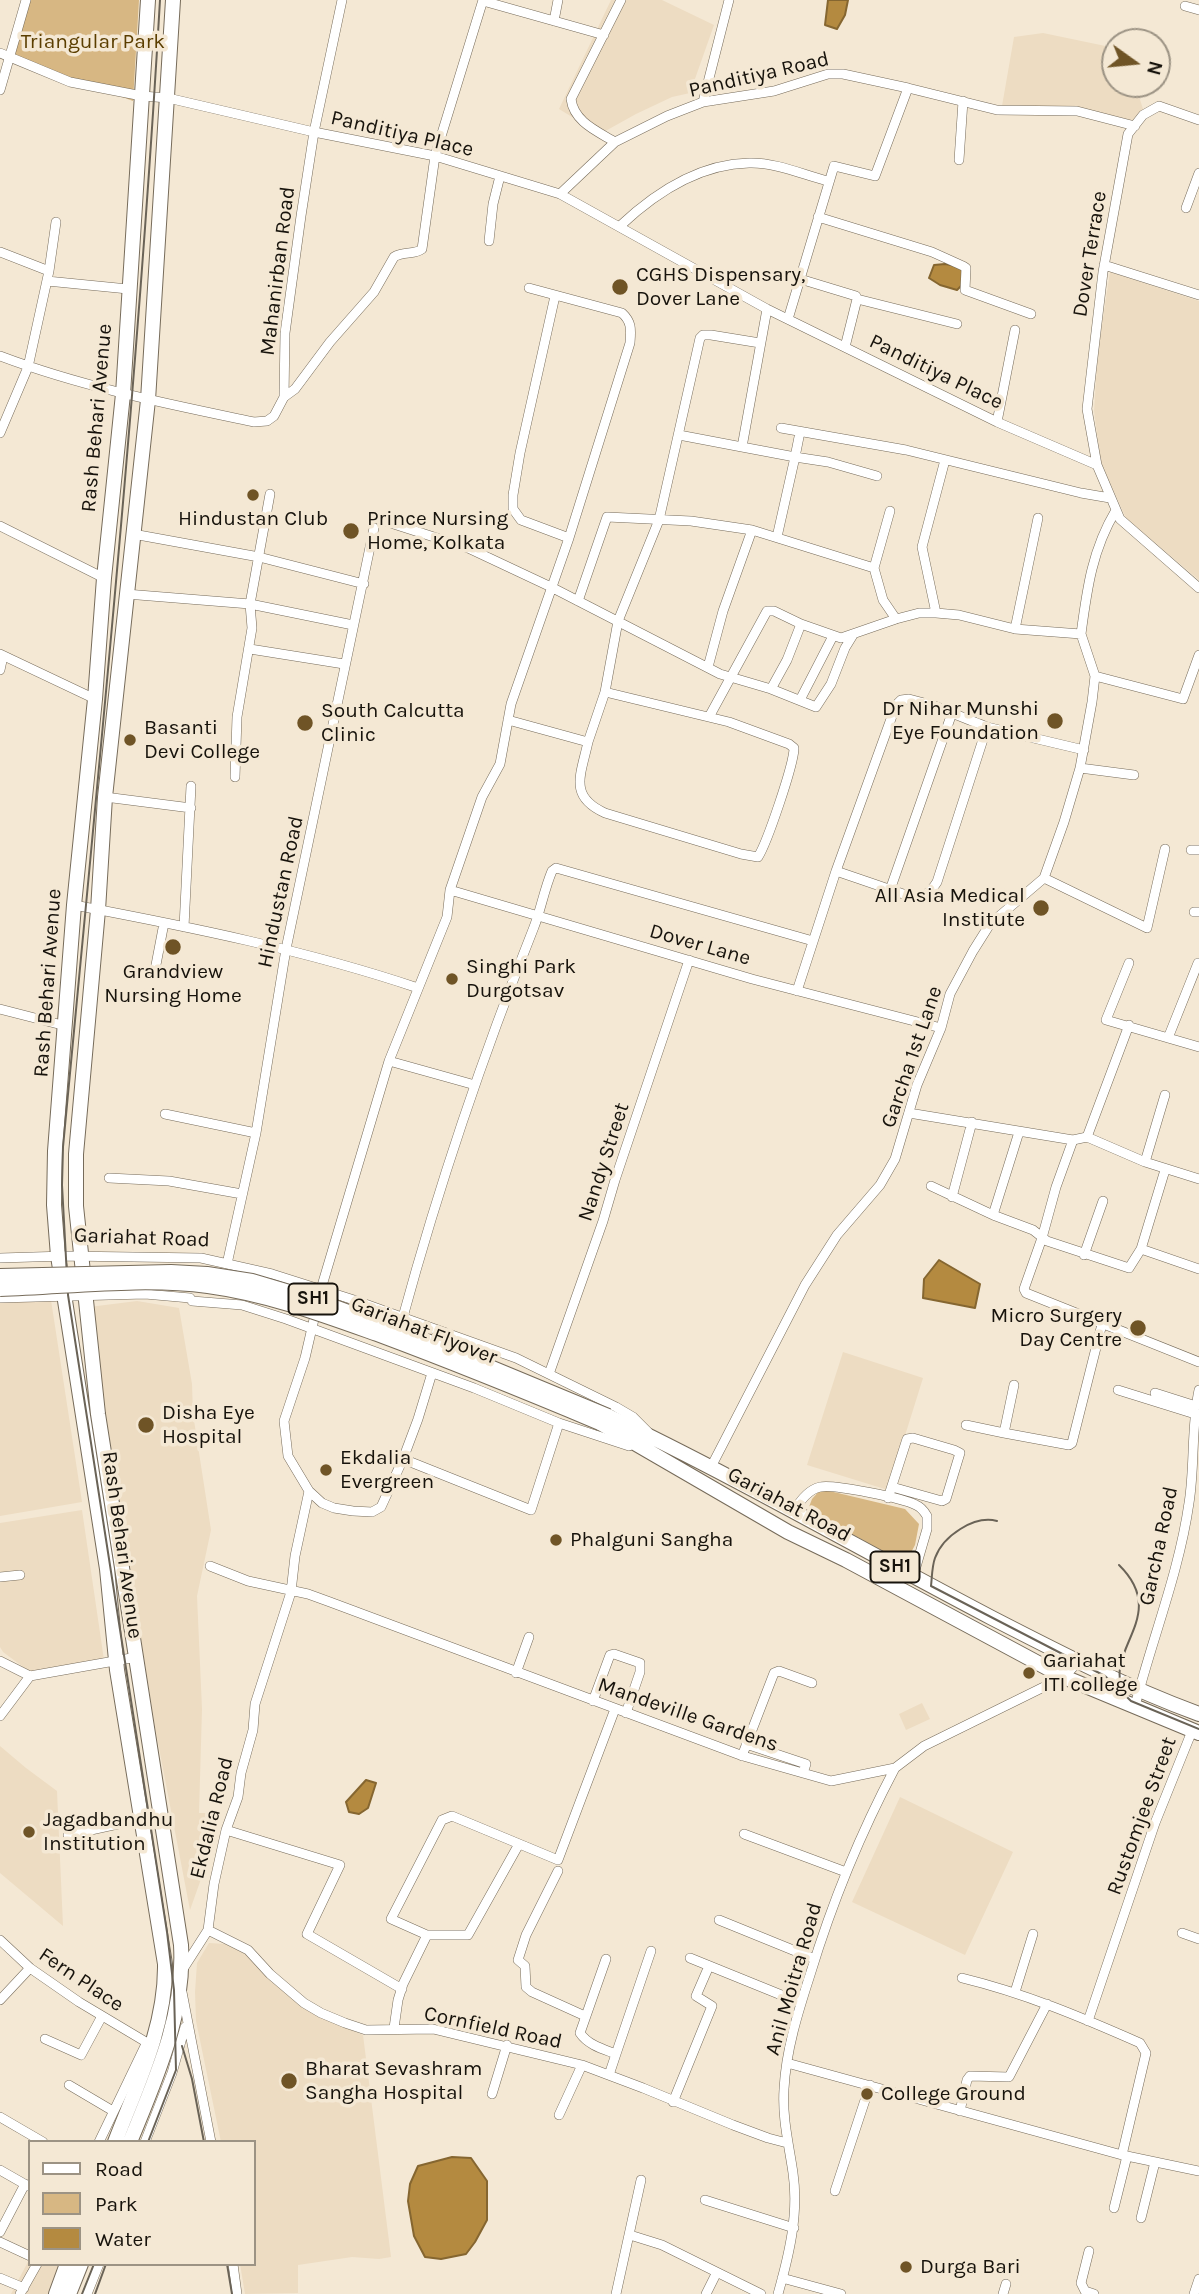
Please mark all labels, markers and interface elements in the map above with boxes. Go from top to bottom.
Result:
north arrow [1101,28,1171,98]
park label: Triangular Park [21,29,165,55]
street label: Panditiya Road [686,47,832,103]
text: N [1142,58,1167,77]
street label: Panditiya Place [328,105,476,163]
street label: Mahanirban Road [255,185,301,357]
street label: Dover Terrace [1068,189,1112,319]
place label: CGHS Dispensary, Dover Lane [636,262,805,312]
marker: CGHS Dispensary, Dover Lane [610,277,630,297]
street label: Rash Behari Avenue [76,323,118,513]
street label: Panditiya Place [865,329,1007,415]
marker: Hindustan Club [245,487,261,503]
place label: Hindustan Club [178,506,328,532]
place label: Prince Nursing Home, Kolkata [367,506,508,556]
marker: Prince Nursing Home, Kolkata [341,521,361,541]
place label: Dr Nihar Munshi Eye Foundation [882,696,1039,746]
place label: South Calcutta Clinic [321,698,465,748]
marker: Dr Nihar Munshi Eye Foundation [1045,711,1065,731]
marker: South Calcutta Clinic [295,713,315,733]
place label: Basanti Devi College [144,715,260,765]
marker: Basanti Devi College [122,732,138,748]
street label: Hindustan Road [253,814,309,970]
place label: All Asia Medical Institute [875,883,1025,933]
street label: Rash Behari Avenue [29,888,67,1078]
marker: All Asia Medical Institute [1031,898,1051,918]
street label: Dover Lane [646,919,754,971]
marker: Grandview Nursing Home [163,937,183,957]
place label: Singhi Park Durgotsav [466,954,576,1004]
place label: Grandview Nursing Home [104,959,242,1009]
marker: Singhi Park Durgotsav [444,971,460,987]
street label: Garcha 1st Lane [876,983,948,1131]
street label: Nandy Street [573,1099,635,1225]
street label: Gariahat Road [74,1223,210,1253]
road number: SH1 [288,1284,338,1315]
street label: Gariahat Flyover [347,1292,501,1370]
place label: Micro Surgery Day Centre [990,1303,1122,1353]
marker: Micro Surgery Day Centre [1128,1318,1148,1338]
place label: Disha Eye Hospital [162,1400,255,1450]
marker: Disha Eye Hospital [136,1415,156,1435]
place label: Ekdalia Evergreen [340,1445,434,1495]
street label: Rash Behari Avenue [96,1450,148,1640]
marker: Ekdalia Evergreen [318,1462,334,1478]
street label: Gariahat Road [723,1462,855,1548]
street label: Garcha Road [1134,1484,1184,1608]
place label: Phalguni Sangha [570,1527,733,1553]
marker: Phalguni Sangha [548,1532,564,1548]
road number: SH1 [870,1552,920,1582]
place label: Gariahat ITI college [1043,1648,1138,1698]
marker: Gariahat ITI college [1021,1665,1037,1681]
street label: Mandeville Gardens [594,1672,782,1758]
street label: Rustomjee Street [1102,1734,1182,1898]
street label: Ekdalia Road [185,1754,239,1882]
place label: Jagadbandhu Institution [43,1807,173,1857]
marker: Jagadbandhu Institution [21,1824,37,1840]
street label: Anil Moitra Road [760,1900,828,2058]
street label: Fern Place [34,1942,128,2018]
street label: Cornfield Road [422,2001,564,2055]
place label: Bharat Sevashram Sangha Hospital [305,2056,482,2106]
marker: Bharat Sevashram Sangha Hospital [279,2071,299,2091]
place label: College Ground [881,2081,1026,2107]
marker: College Ground [859,2086,875,2102]
legend [28,2140,256,2266]
text: Road [95,2157,143,2181]
text: Park [95,2192,138,2216]
text: Water [95,2227,151,2251]
place label: Durga Bari [920,2254,1021,2280]
marker: Durga Bari [898,2259,914,2275]

